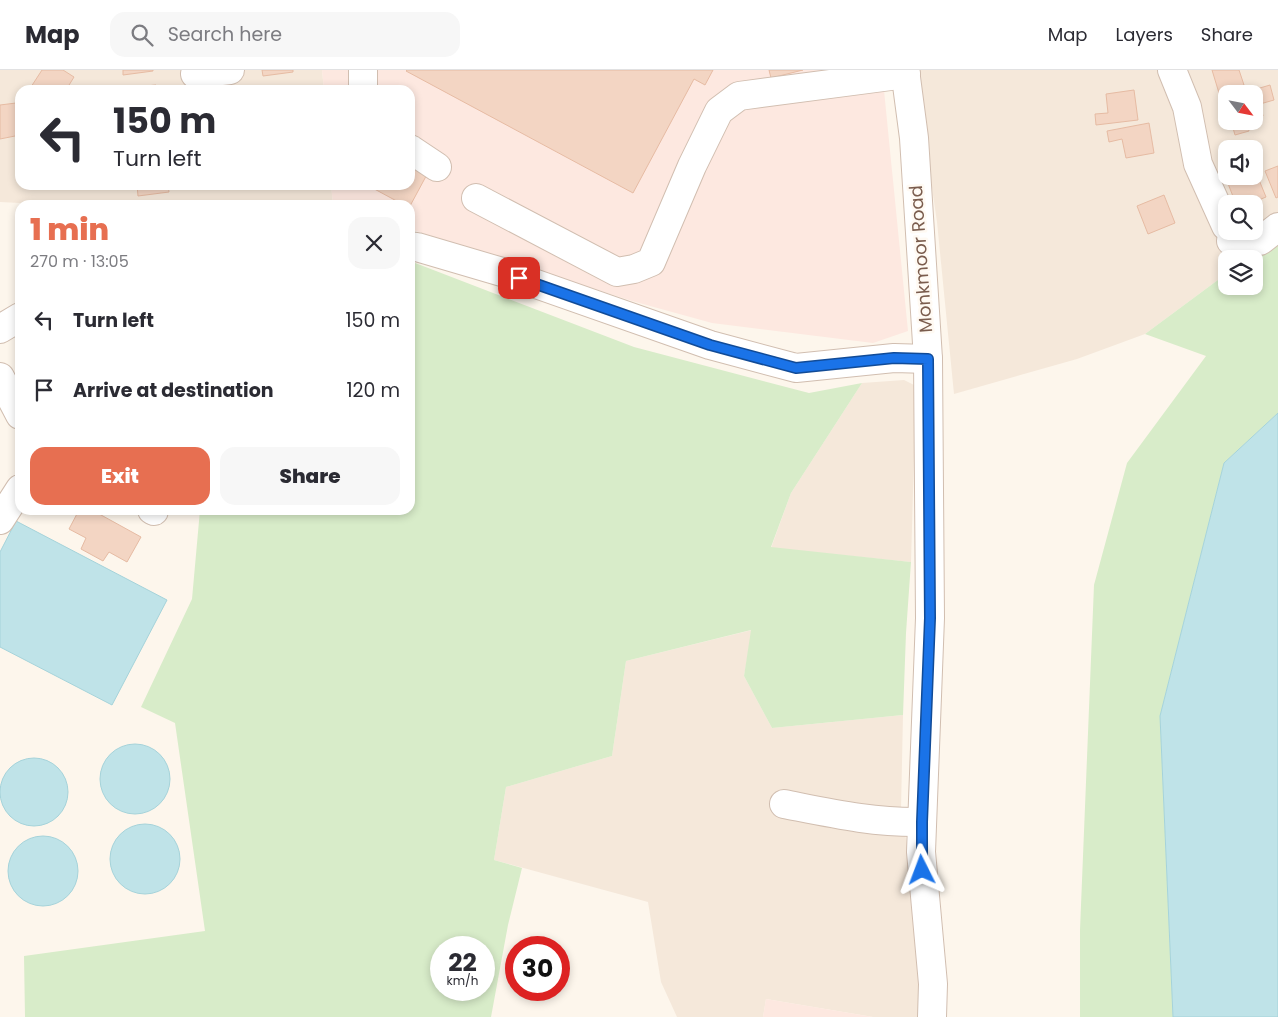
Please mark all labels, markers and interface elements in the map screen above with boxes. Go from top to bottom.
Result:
search box [110,12,460,57]
text: Map [25,18,80,51]
icon: search [128,21,156,49]
text: Search here [168,21,282,48]
text: Map [1048,22,1088,47]
text: Layers [1116,22,1173,47]
text: Share [1201,22,1253,47]
north arrow [1218,85,1262,130]
map controls [1218,85,1263,295]
text: 150 m [113,96,216,145]
icon: left [30,105,95,170]
button: sound [1218,140,1263,185]
text: Turn left [113,143,201,174]
street label: Monkmoor Road [903,184,938,334]
button: search [1218,195,1263,240]
text: 1 min [30,208,109,251]
button: close [348,217,400,269]
text: 270 m · 13:05 [30,250,129,273]
button: layers [1218,250,1263,295]
pin [498,257,540,299]
icon: arrive [505,264,533,292]
icon: left [30,306,58,334]
text: Turn left [73,307,154,334]
text: 150 m [345,307,400,334]
icon: arrive [30,376,58,404]
text: Arrive at destination [73,377,274,404]
text: 120 m [346,377,400,404]
button: Exit [30,447,210,505]
button: Share [220,447,400,505]
position arrow [895,843,947,895]
speed limit sign: 30 [505,936,570,1001]
text: 22 [448,945,477,980]
text: km/h [447,972,478,989]

